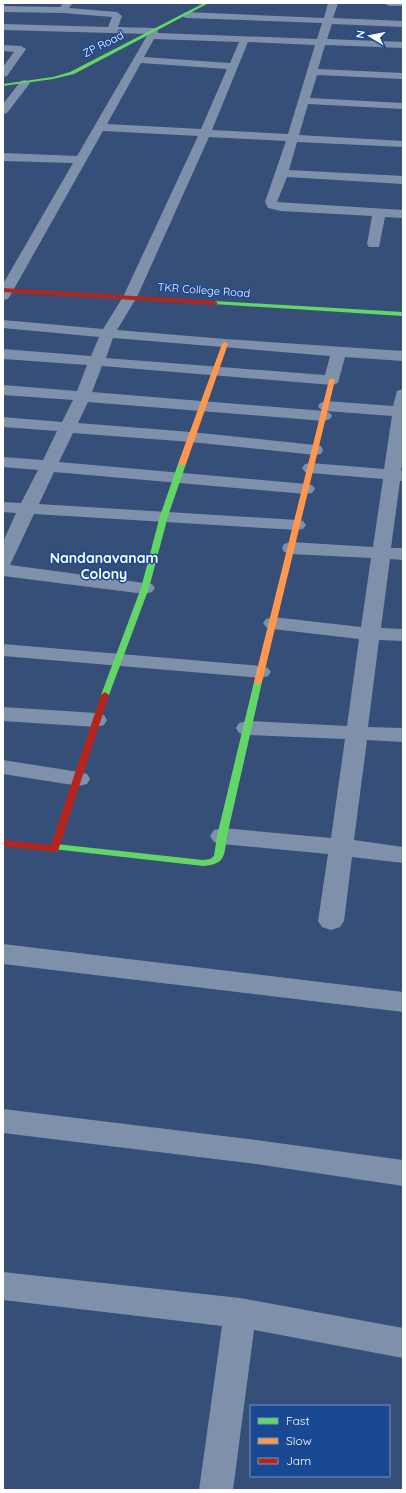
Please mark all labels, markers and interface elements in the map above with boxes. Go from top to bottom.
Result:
north arrow [350,16,390,56]
street label: ZP Road [80,28,126,60]
text: N [353,29,368,39]
street label: TKR College Road [157,280,251,300]
district label: Nandanavanam Colony [50,549,158,583]
legend [250,1405,390,1477]
text: Fast [286,1413,310,1428]
text: Slow [286,1433,312,1448]
text: Jam [286,1453,311,1468]

